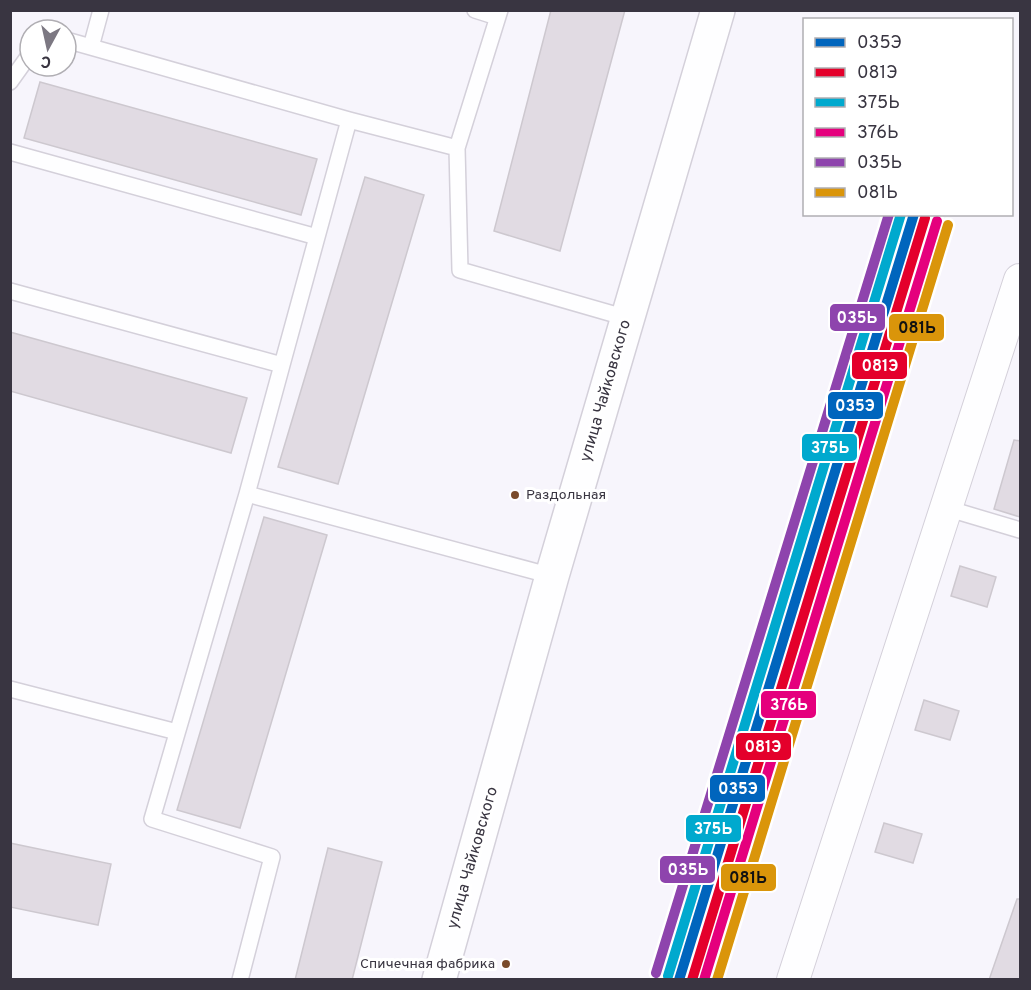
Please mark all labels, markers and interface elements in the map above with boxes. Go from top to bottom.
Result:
north arrow [18,18,78,78]
legend [803,18,1013,216]
text: 035Э [857,32,902,55]
text: С [40,50,53,71]
text: 081Э [857,62,898,85]
text: 375Ь [857,92,900,115]
text: 376Ь [857,122,899,145]
text: 035Ь [857,152,902,175]
text: 081Ь [857,182,898,205]
line badge: 035Ь [829,303,886,332]
text: 035Ь [837,309,877,329]
line badge: 081Ь [888,313,945,342]
street label: улица Чайковского [576,317,636,464]
text: 081Ь [898,319,936,339]
line badge: 081Э [851,351,908,380]
text: 081Э [861,357,899,377]
line badge: 035Э [827,391,884,420]
text: 035Э [835,397,875,417]
line badge: 375Ь [801,433,858,462]
text: 375Ь [811,439,849,459]
place label: Раздольная [526,487,606,504]
marker: Раздольная [509,489,521,501]
line badge: 376Ь [760,690,817,719]
text: 376Ь [770,696,808,716]
line badge: 081Э [735,732,792,761]
text: 081Э [744,738,782,758]
line badge: 035Э [709,774,766,803]
text: 035Э [718,780,758,800]
street label: улица Чайковского [443,784,503,931]
line badge: 375Ь [685,814,742,843]
text: 375Ь [694,820,732,840]
line badge: 035Ь [659,855,716,884]
text: 035Ь [668,861,708,881]
line badge: 081Ь [720,863,777,892]
text: 081Ь [729,869,767,889]
place label: Спичечная фабрика [360,956,495,973]
marker: Спичечная фабрика [500,958,512,970]

